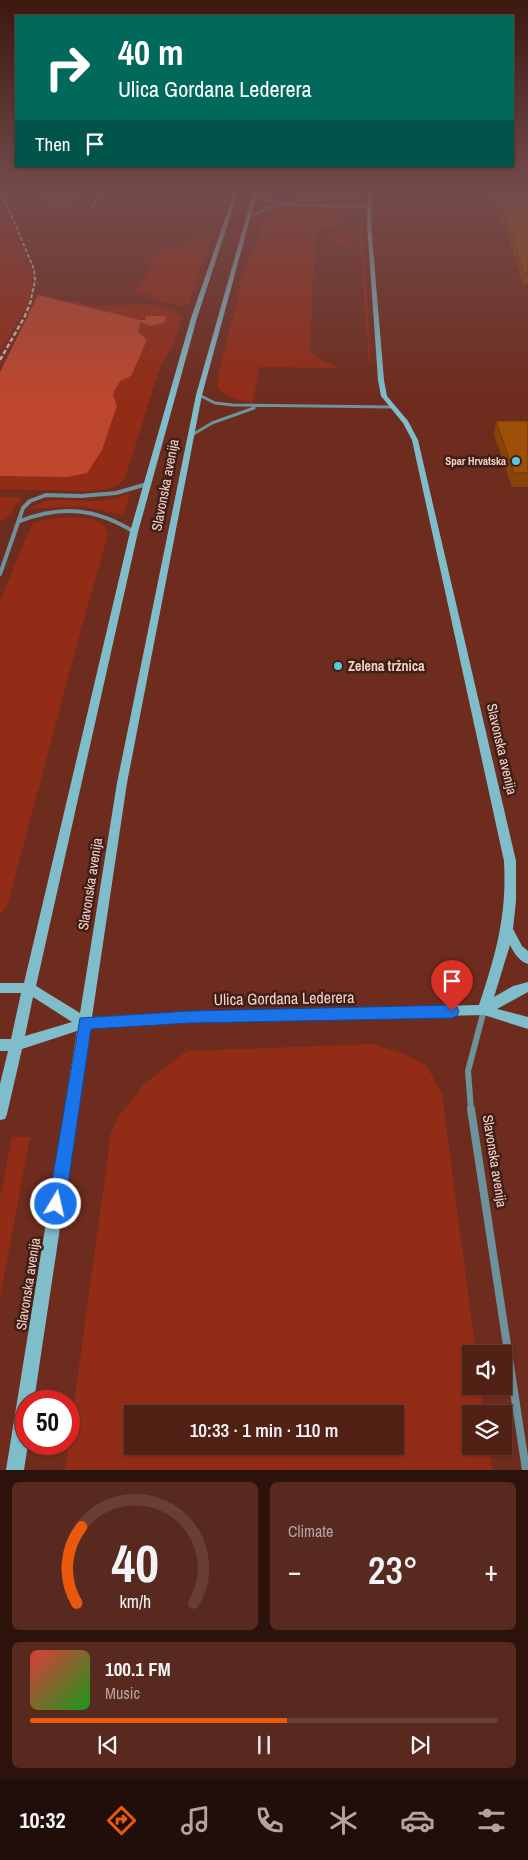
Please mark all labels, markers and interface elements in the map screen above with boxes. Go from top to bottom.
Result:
text: 40 m [118,29,183,76]
icon: right [35,35,100,100]
text: Ulica Gordana Lederera [118,74,312,104]
icon: arrive [81,130,109,158]
text: Then [35,131,71,157]
street label: Slavonska avenija [147,437,183,532]
place label: Spar Hrvatska [445,454,506,468]
marker: Spar Hrvatska [510,455,522,467]
place label: Zelena tržnica [348,657,425,675]
marker: Zelena tržnica [332,660,344,672]
street label: Slavonska avenija [483,702,521,797]
street label: Slavonska avenija [74,836,106,931]
pin [431,960,473,1011]
icon: arrive [438,967,466,995]
street label: Ulica Gordana Lederera [213,986,355,1010]
street label: Slavonska avenija [479,1114,511,1209]
position arrow [29,1177,81,1229]
street label: Slavonska avenija [12,1236,44,1331]
map controls [462,1345,512,1455]
button: sound [462,1345,512,1395]
speed limit sign: 50 [15,1390,80,1455]
button: layers [462,1405,512,1455]
text: 10:33 · 1 min · 110 m [190,1417,338,1443]
text: Climate [288,1520,333,1542]
text: 40 [111,1528,159,1598]
text: 23° [368,1545,418,1596]
text: − [288,1552,301,1590]
text: + [485,1552,498,1590]
text: km/h [119,1590,151,1614]
text: 100.1 FM [105,1656,171,1682]
text: Music [105,1682,140,1704]
icon: previous [94,1731,122,1759]
icon: pause [250,1731,278,1759]
icon: next [406,1731,434,1759]
icon: directions [104,1803,139,1838]
icon: music [178,1803,213,1838]
icon: phone [252,1803,287,1838]
icon: climate [326,1803,361,1838]
icon: car [400,1803,435,1838]
icon: filters [474,1803,509,1838]
text: 10:32 [19,1805,66,1835]

